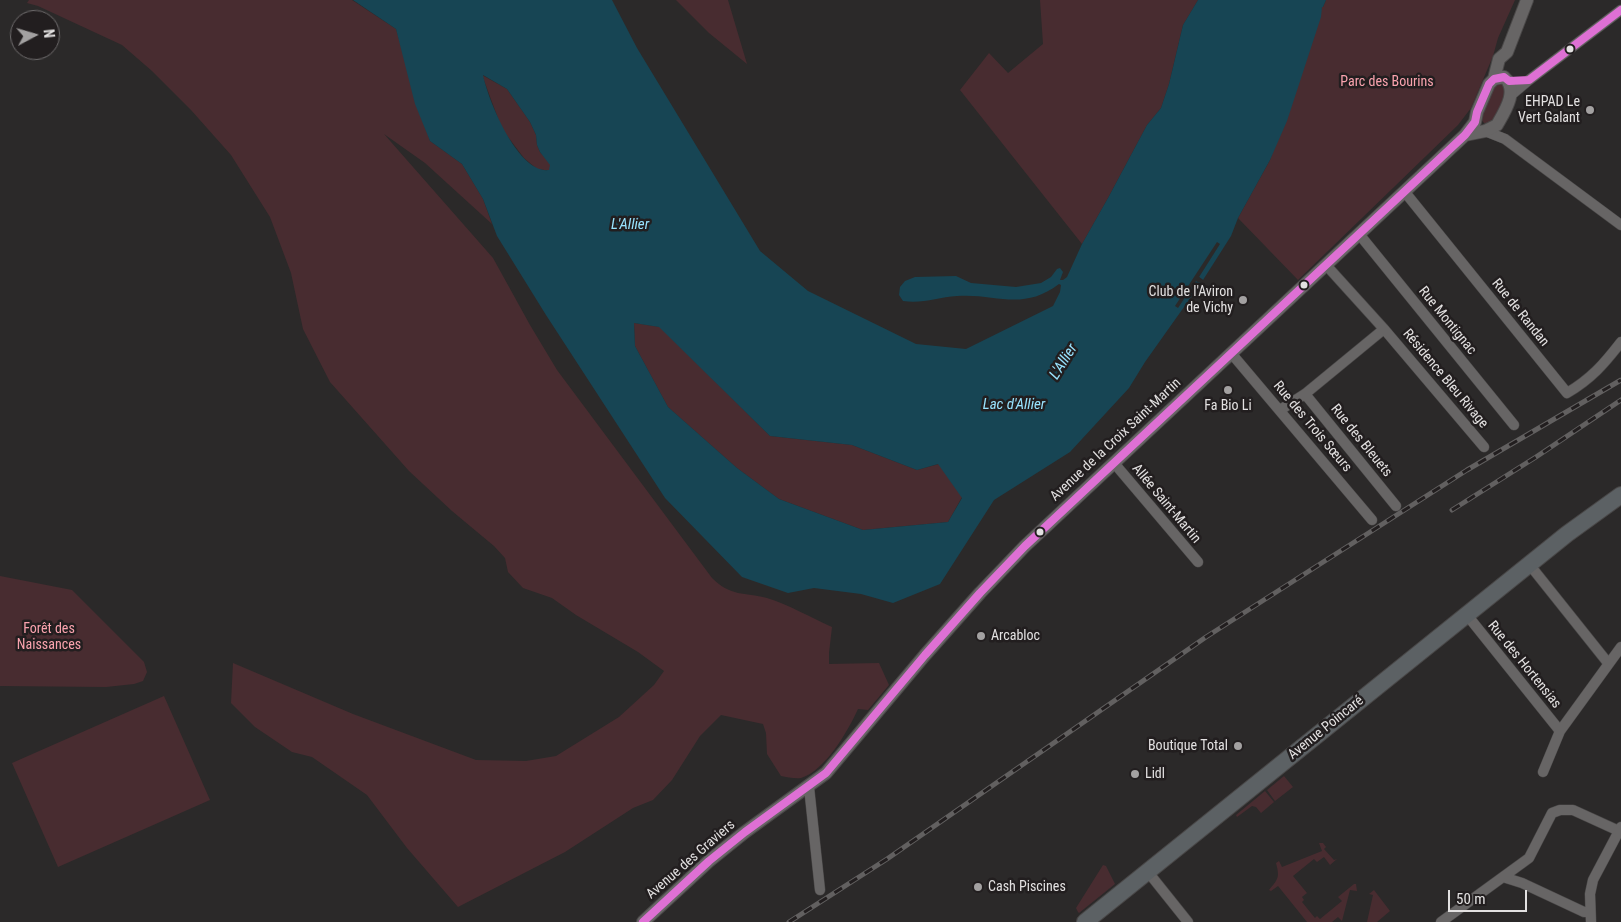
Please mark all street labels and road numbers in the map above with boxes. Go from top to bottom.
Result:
street label: Rue de Randan [1488,276,1552,350]
street label: Rue Montignac [1414,284,1480,358]
street label: Résidence Bleu Rivage [1399,326,1491,432]
street label: Avenue de la Croix Saint-Martin [1047,375,1185,505]
street label: Rue des Trois Sœurs [1269,378,1355,476]
street label: Rue des Bleuets [1327,401,1395,481]
street label: Allée Saint-Martin [1128,461,1204,547]
street label: Rue des Hortensias [1484,618,1564,712]
street label: Avenue Poincaré [1285,692,1367,764]
street label: Avenue des Graviers [643,817,739,903]

